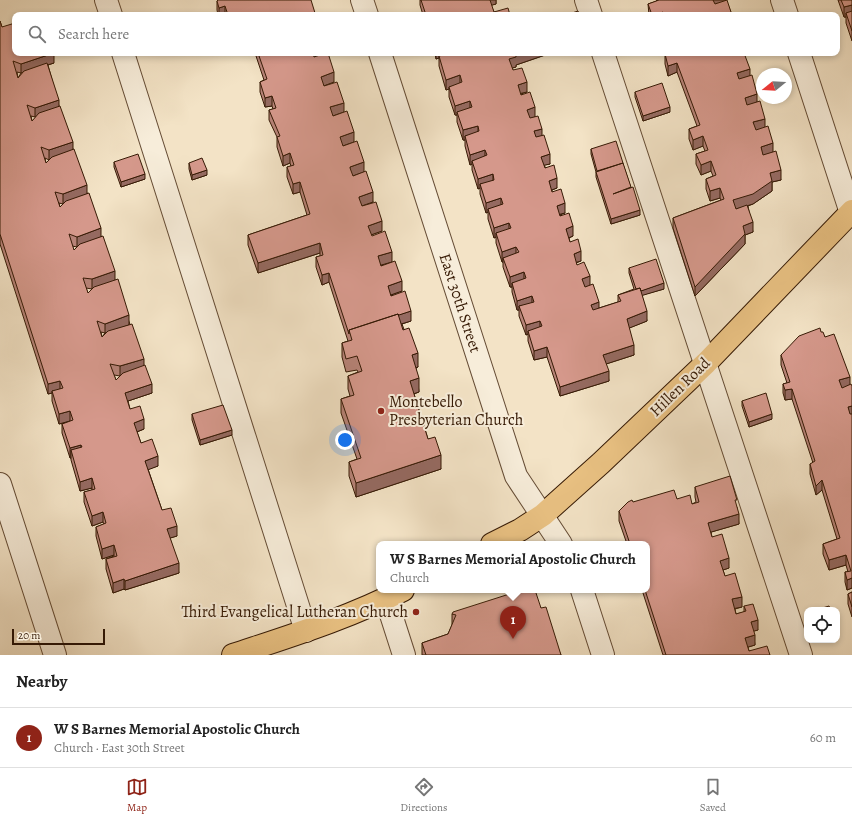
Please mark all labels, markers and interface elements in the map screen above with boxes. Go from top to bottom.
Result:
search box [12,12,840,56]
icon: search [26,23,48,45]
text: Search here [58,24,129,44]
north arrow [756,68,792,104]
street label: East 30th Street [434,251,486,355]
street label: Hillen Road [645,352,715,422]
place label: Montebello Presbyterian Church [389,391,524,431]
marker: Montebello Presbyterian Church [376,406,386,416]
your location [335,430,355,450]
popup [376,541,650,593]
text: W S Barnes Memorial Apostolic Church [390,549,636,569]
text: Church [390,569,429,586]
place label: Third Evangelical Lutheran Church [181,601,408,623]
pin: 1 [500,606,526,639]
marker: Third Evangelical Lutheran Church [411,607,421,617]
map controls [804,607,840,643]
button: locate [804,607,840,643]
scale bar [12,627,105,646]
text: 20 m [18,628,40,643]
text: Nearby [16,670,67,693]
text: W S Barnes Memorial Apostolic Church [54,719,300,739]
text: 1 [27,729,31,746]
text: 60 m [810,729,836,746]
text: Church · East 30th Street [54,739,185,756]
tab: Map [126,776,148,815]
tab: Directions [400,776,448,815]
tab: Saved [700,776,726,815]

